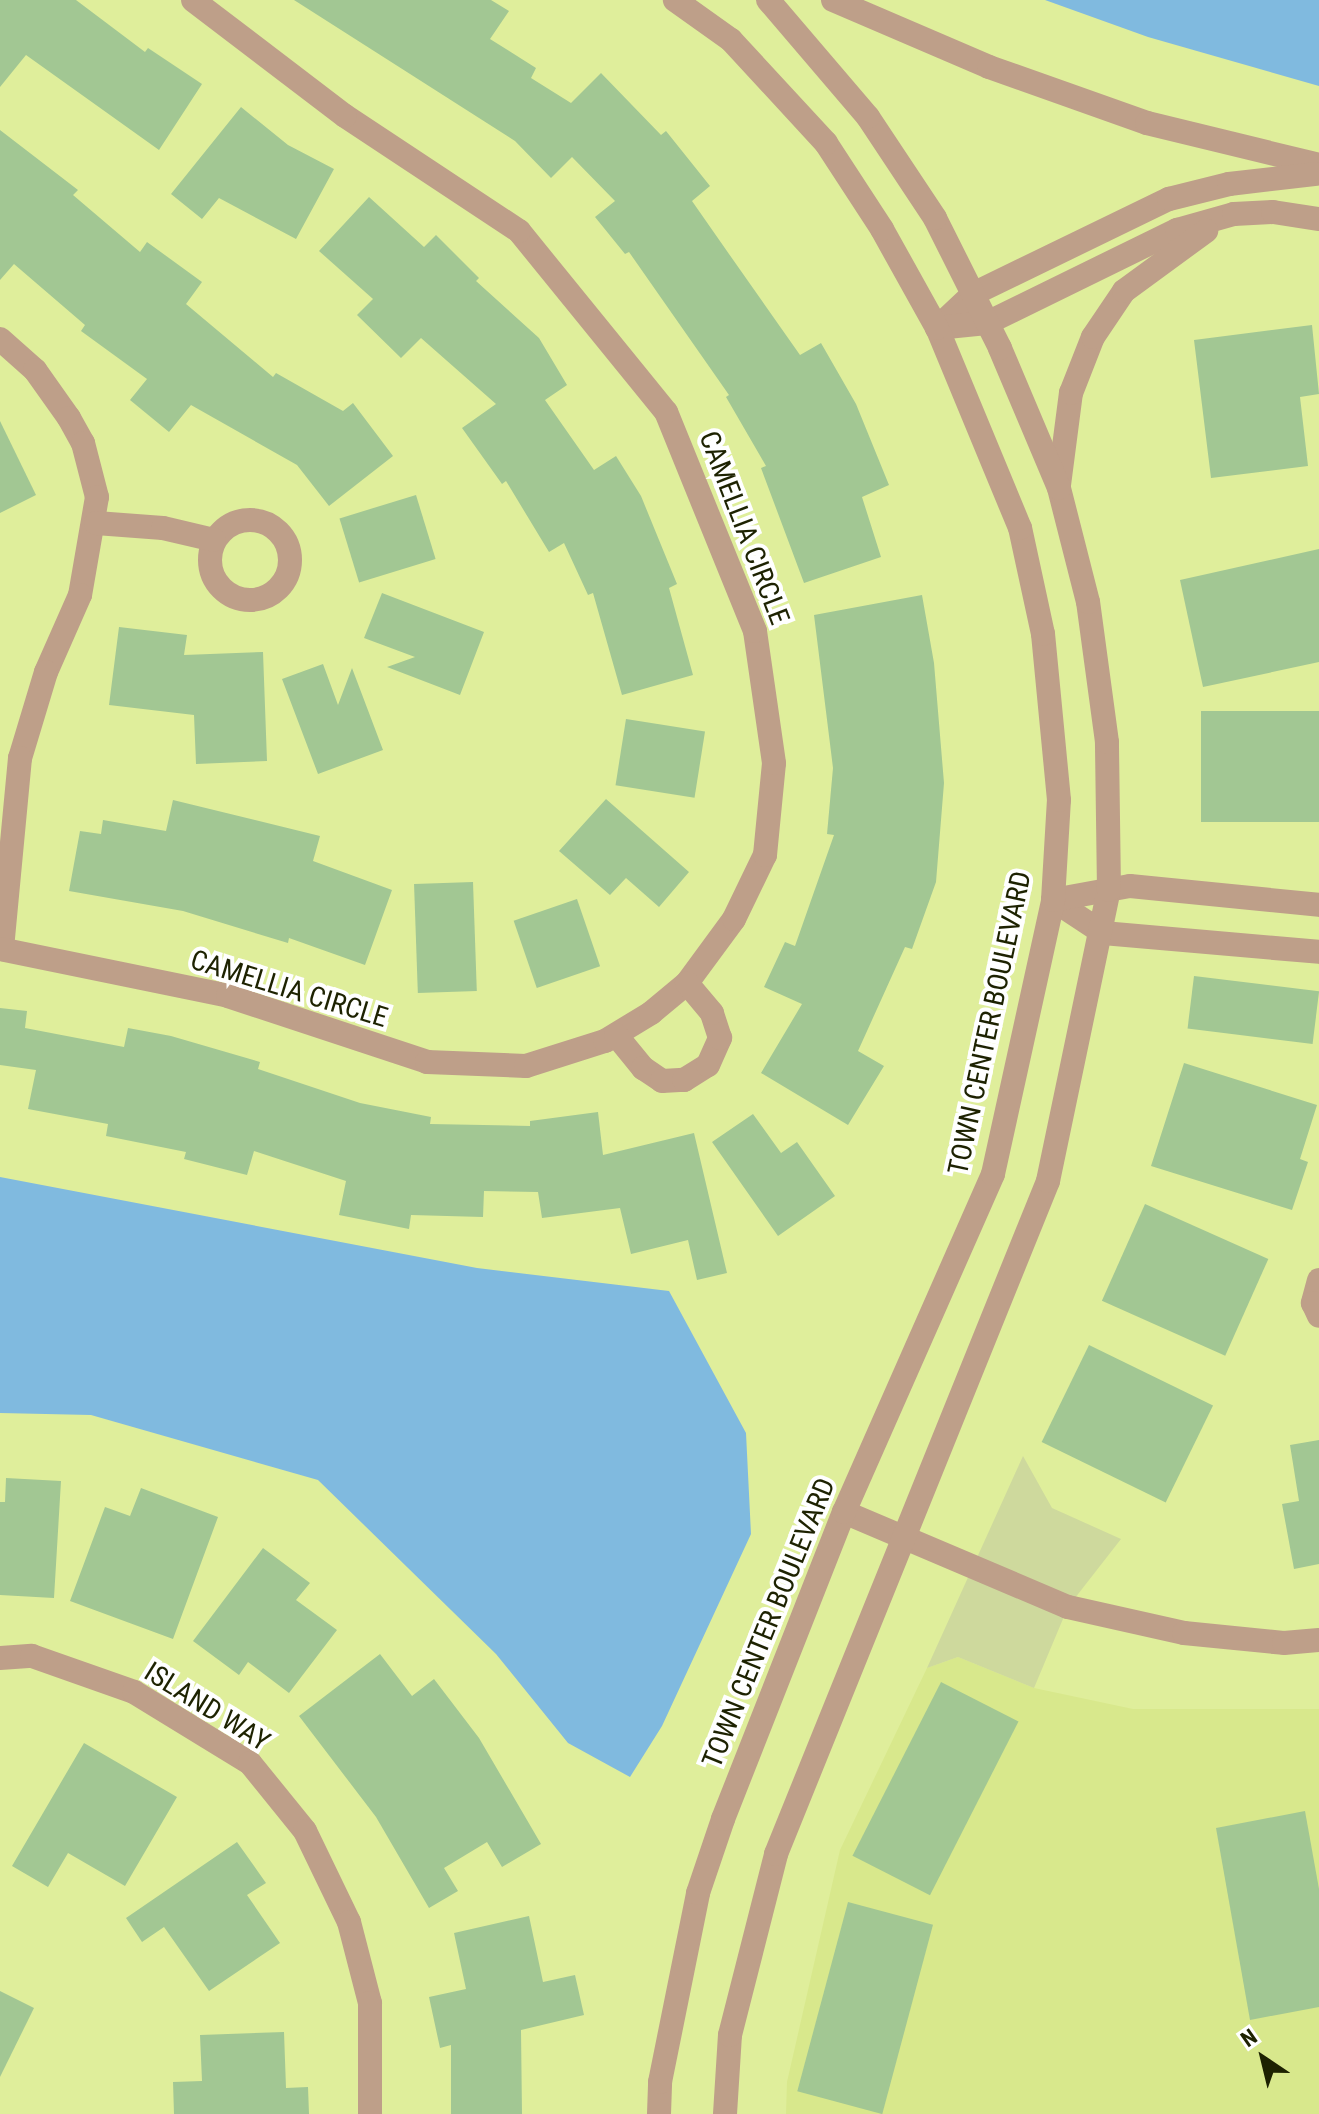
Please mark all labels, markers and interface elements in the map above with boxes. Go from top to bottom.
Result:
street label: CAMELLIA CIRCLE [692,427,796,629]
street label: TOWN CENTER BOULEVARD [941,868,1039,1178]
street label: CAMELLIA CIRCLE [186,943,392,1035]
street label: TOWN CENTER BOULEVARD [695,1473,843,1773]
street label: ISLAND WAY [138,1655,276,1759]
north arrow [1223,2018,1303,2098]
text: N [1236,2024,1262,2052]

